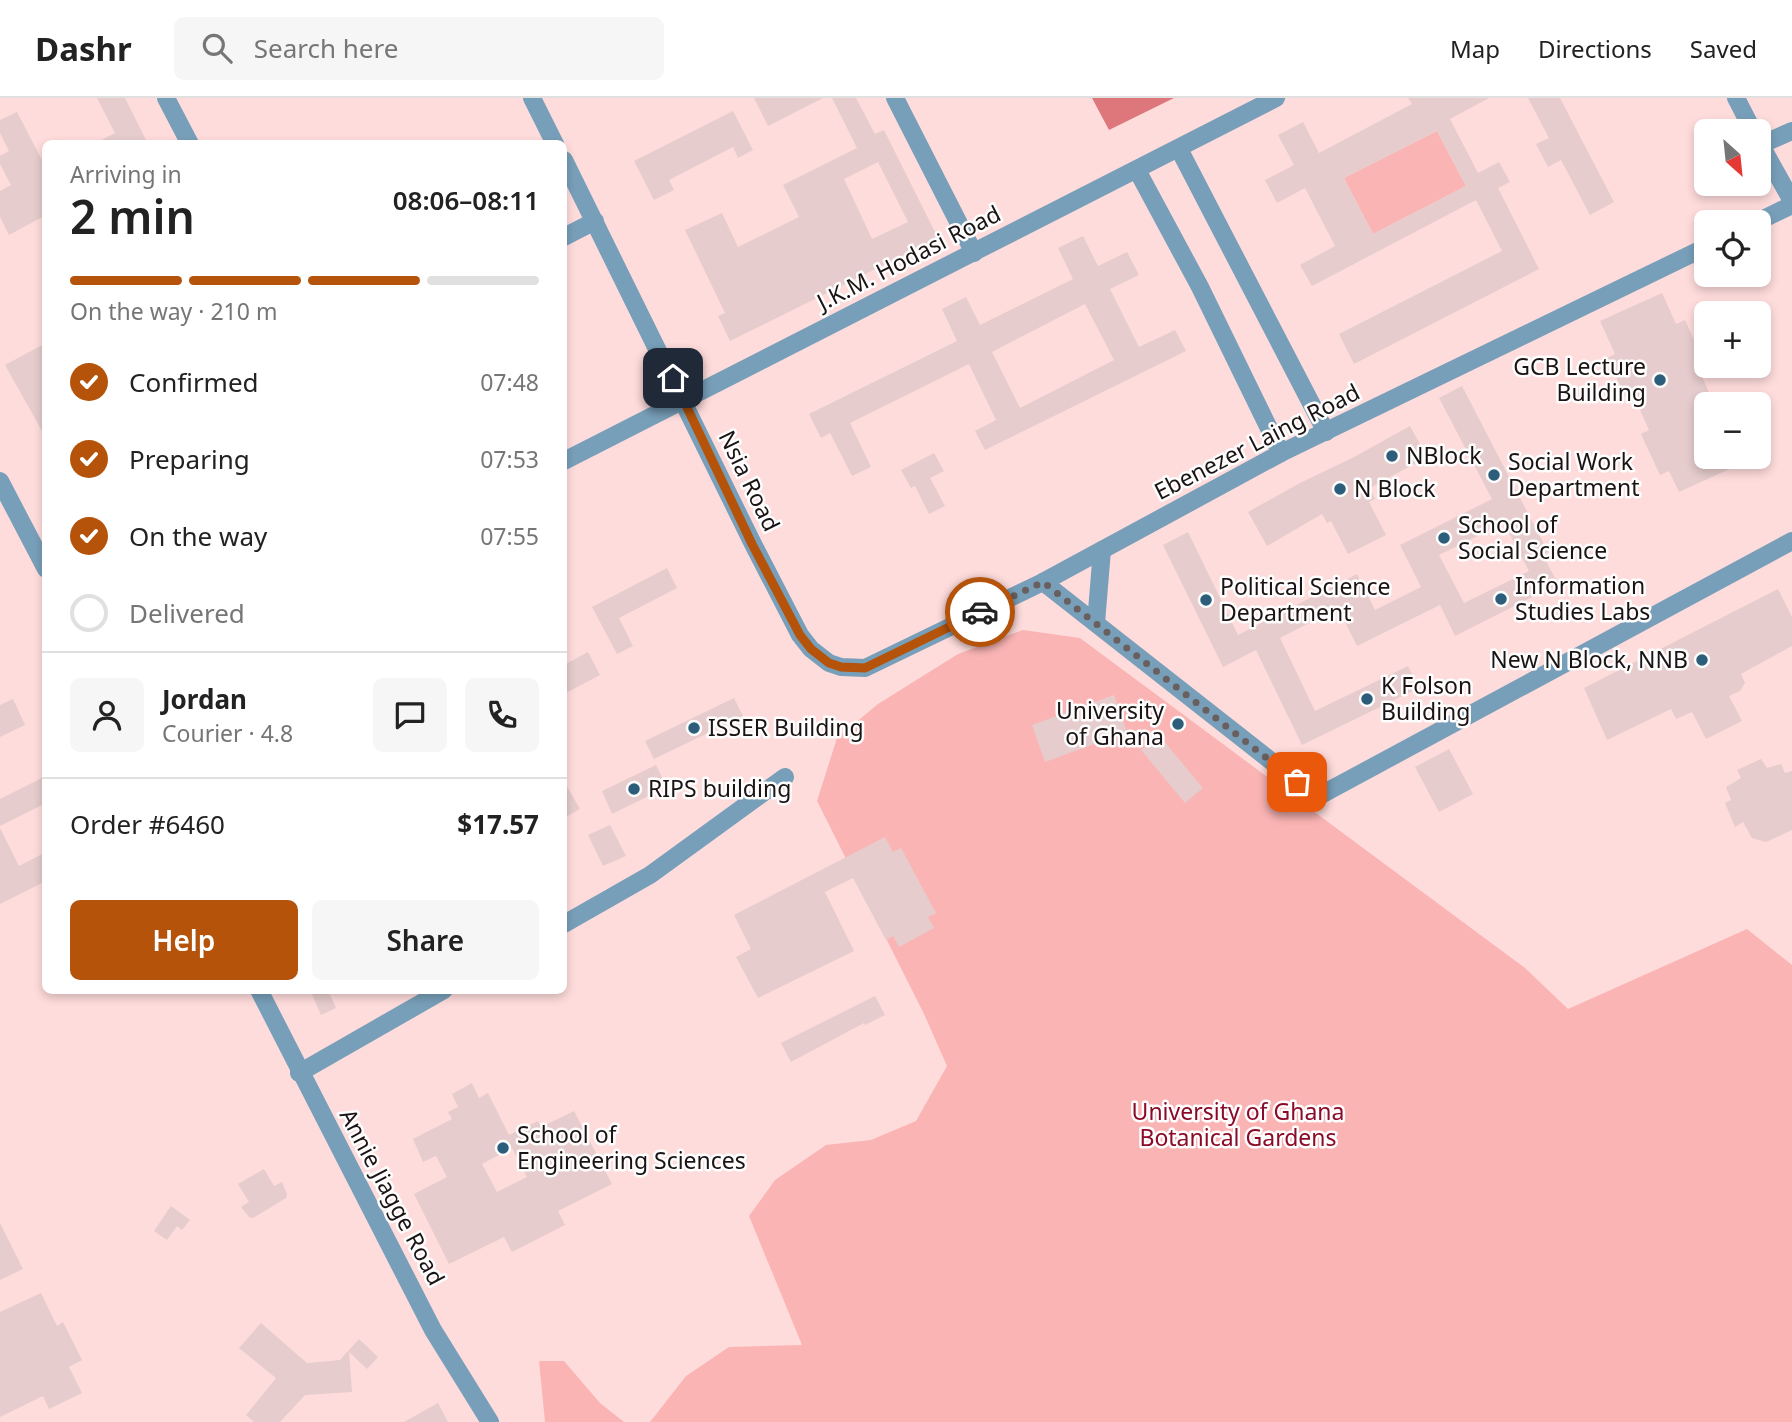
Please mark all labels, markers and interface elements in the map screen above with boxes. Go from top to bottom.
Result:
search box [174,17,664,80]
text: Dashr [35,26,132,71]
icon: search [198,29,236,67]
text: Search here [254,30,398,66]
text: Map [1450,32,1500,65]
text: Directions [1538,32,1652,65]
text: Saved [1690,32,1757,65]
north arrow [1694,119,1771,196]
map controls [1694,119,1771,469]
text: Arriving in [70,158,182,190]
text: 08:06–08:11 [393,182,539,218]
text: 2 min [70,185,195,247]
street label: J.K.M. Hodasi Road [809,197,1006,318]
button: locate [1694,210,1771,287]
text: On the way · 210 m [70,295,277,327]
button: + [1694,301,1771,378]
pin [643,348,703,408]
place label: GCB Lecture Building [1513,350,1646,408]
icon: home [654,359,692,397]
icon: check [70,363,108,401]
text: Confirmed [129,364,259,400]
text: 07:48 [480,366,539,398]
marker: GCB Lecture Building [1652,372,1668,388]
street label: Ebenezer Laing Road [1148,375,1365,507]
button: − [1694,392,1771,469]
street label: Nsia Road [712,425,788,536]
place label: NBlock [1406,439,1482,471]
icon: check [70,440,108,478]
text: Preparing [129,441,250,477]
text: 07:53 [480,443,539,475]
place label: Social Work Department [1508,445,1640,503]
marker: NBlock [1384,448,1400,464]
marker: Social Work Department [1486,467,1502,483]
place label: N Block [1354,472,1436,504]
marker: N Block [1332,481,1348,497]
place label: School of Social Science [1458,508,1607,566]
icon: check [70,517,108,555]
text: On the way [129,518,267,554]
text: 07:55 [480,520,539,552]
marker: School of Social Science [1436,530,1452,546]
place label: Information Studies Labs [1515,569,1650,627]
place label: Political Science Department [1220,570,1391,628]
courier [945,577,1015,647]
marker: Information Studies Labs [1493,591,1509,607]
marker: Political Science Department [1198,592,1214,608]
icon: car [961,593,999,631]
text: Delivered [129,595,245,631]
place label: New N Block, NNB [1490,643,1688,675]
marker: New N Block, NNB [1694,652,1710,668]
place label: K Folson Building [1381,669,1472,727]
button: person [70,678,144,752]
button: chat [373,678,447,752]
button: phone [465,678,539,752]
text: Jordan [162,681,247,717]
marker: K Folson Building [1359,691,1375,707]
place label: University of Ghana [1056,694,1164,752]
place label: ISSER Building [708,711,864,743]
marker: University of Ghana [1170,716,1186,732]
text: Courier · 4.8 [162,717,293,749]
marker: ISSER Building [686,720,702,736]
pin [1267,752,1327,812]
icon: bag [1278,763,1316,801]
place label: RIPS building [648,772,791,804]
marker: RIPS building [626,781,642,797]
text: Order #6460 [70,806,225,842]
text: $17.57 [457,806,539,842]
button: Help [70,900,298,980]
button: Share [312,900,539,980]
park label: University of Ghana Botanical Gardens [1132,1095,1344,1153]
street label: Annie Jiagge Road [333,1103,453,1290]
place label: School of Engineering Sciences [517,1118,746,1176]
marker: School of Engineering Sciences [495,1140,511,1156]

